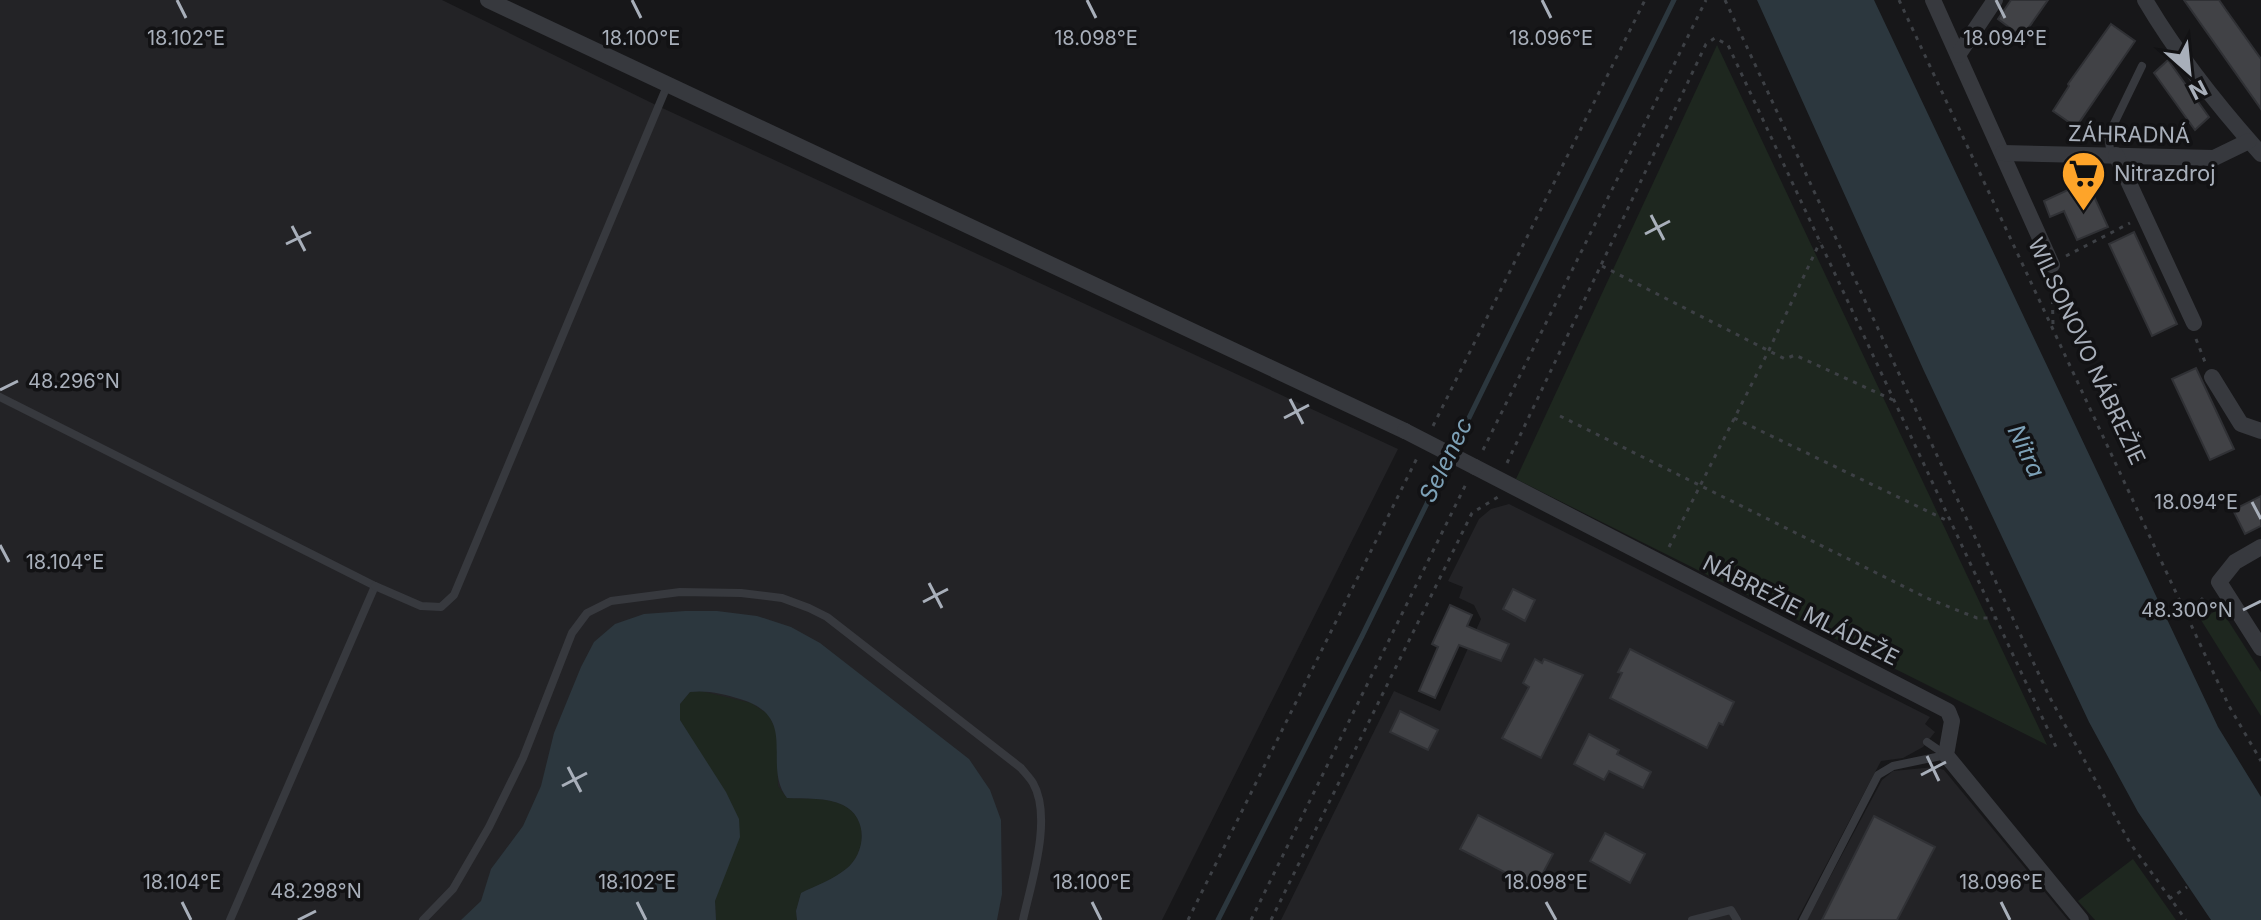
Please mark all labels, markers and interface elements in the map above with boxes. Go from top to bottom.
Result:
text: 18.102°E [147,26,225,50]
text: 18.100°E [602,26,680,50]
text: 18.098°E [1054,26,1138,50]
text: 18.096°E [1509,26,1593,50]
text: 18.094°E [1963,26,2047,50]
north arrow [2149,32,2229,112]
text: N [2185,74,2211,105]
street label: ZÁHRADNÁ [2068,120,2190,148]
supermarket icon: Nitrazdroj [2059,149,2107,212]
place label: Nitrazdroj [2114,160,2215,186]
street label: WILSONOVO NÁBREŽIE [2023,233,2151,469]
text: 48.296°N [28,369,120,393]
water label: Selenec [1413,413,1478,507]
water label: Nitra [2002,420,2051,482]
text: 18.094°E [2154,490,2238,514]
street label: NÁBREŽIE MLÁDEŽE [1699,549,1903,671]
text: 18.104°E [26,550,104,574]
text: 48.300°N [2141,598,2233,622]
text: 18.104°E [143,870,221,894]
text: 18.102°E [598,870,676,894]
text: 18.100°E [1053,870,1131,894]
text: 18.098°E [1504,870,1588,894]
text: 18.096°E [1959,870,2043,894]
text: 48.298°N [270,879,362,903]

